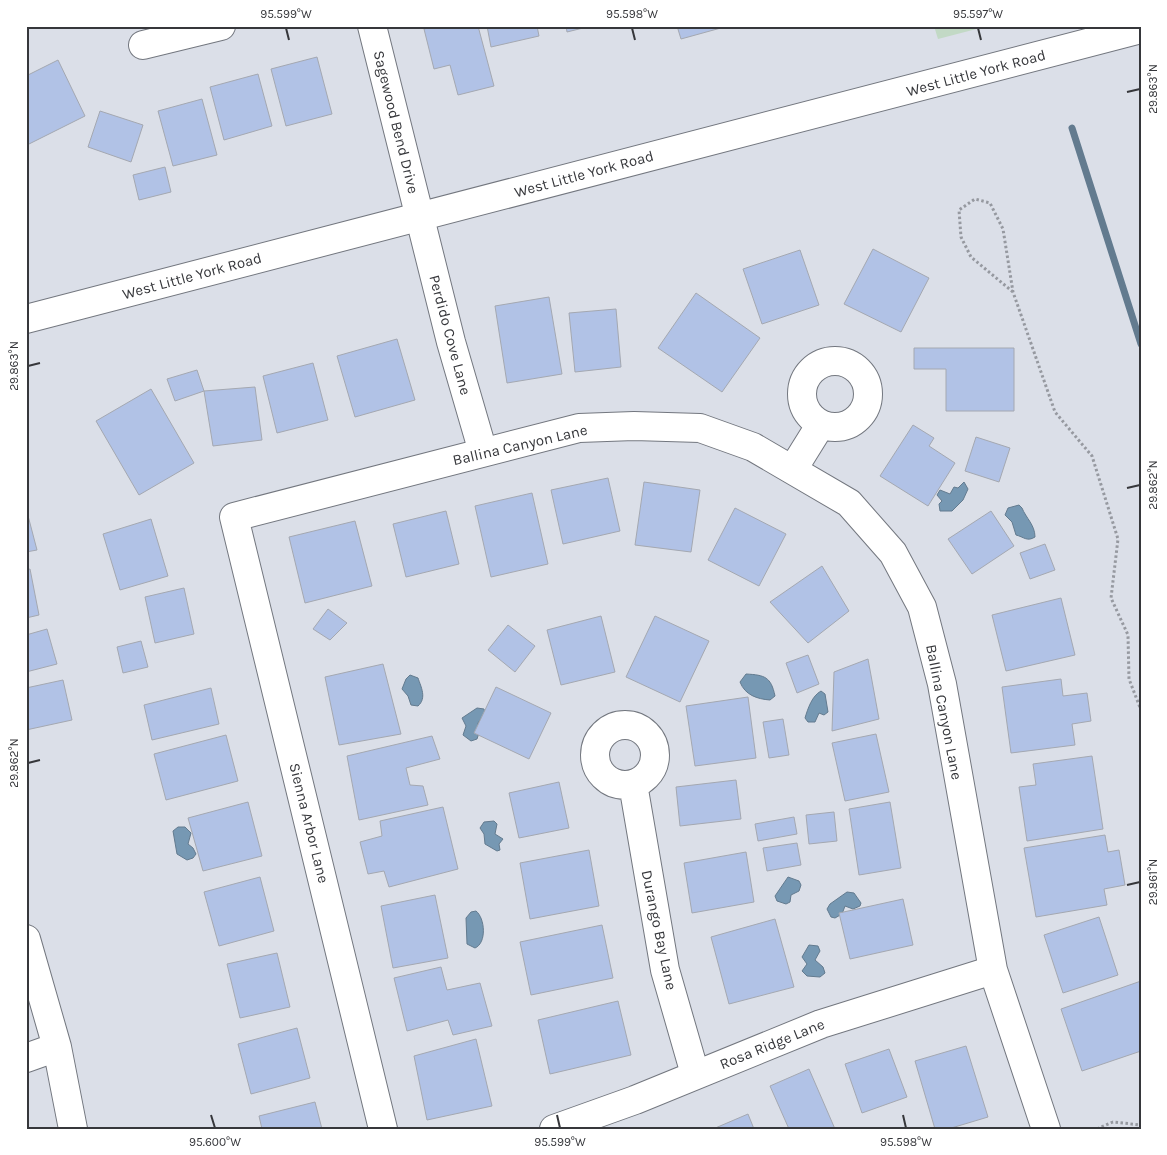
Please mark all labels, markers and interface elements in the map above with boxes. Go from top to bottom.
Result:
text: 95.599°W [260,7,312,21]
text: 95.598°W [606,7,658,21]
text: 95.597°W [953,7,1003,21]
street label: West Little York Road [904,46,1048,100]
street label: Sagewood Bend Drive [370,49,422,195]
text: 29.863°N [1146,64,1160,114]
street label: West Little York Road [512,147,656,201]
street label: West Little York Road [120,249,264,303]
street label: Perdido Cove Lane [425,273,475,397]
text: 29.863°N [7,341,21,391]
street label: Ballina Canyon Lane [451,421,589,469]
text: 29.862°N [1146,460,1160,510]
street label: Ballina Canyon Lane [922,643,966,781]
text: 29.862°N [7,738,21,788]
street label: Sienna Arbor Lane [285,761,333,885]
text: 29.861°N [1146,859,1160,905]
street label: Durango Bay Lane [638,868,680,992]
street label: Rosa Ridge Lane [717,1015,827,1073]
text: 95.600°W [189,1135,241,1149]
text: 95.599°W [534,1135,586,1149]
text: 95.598°W [880,1135,932,1149]

